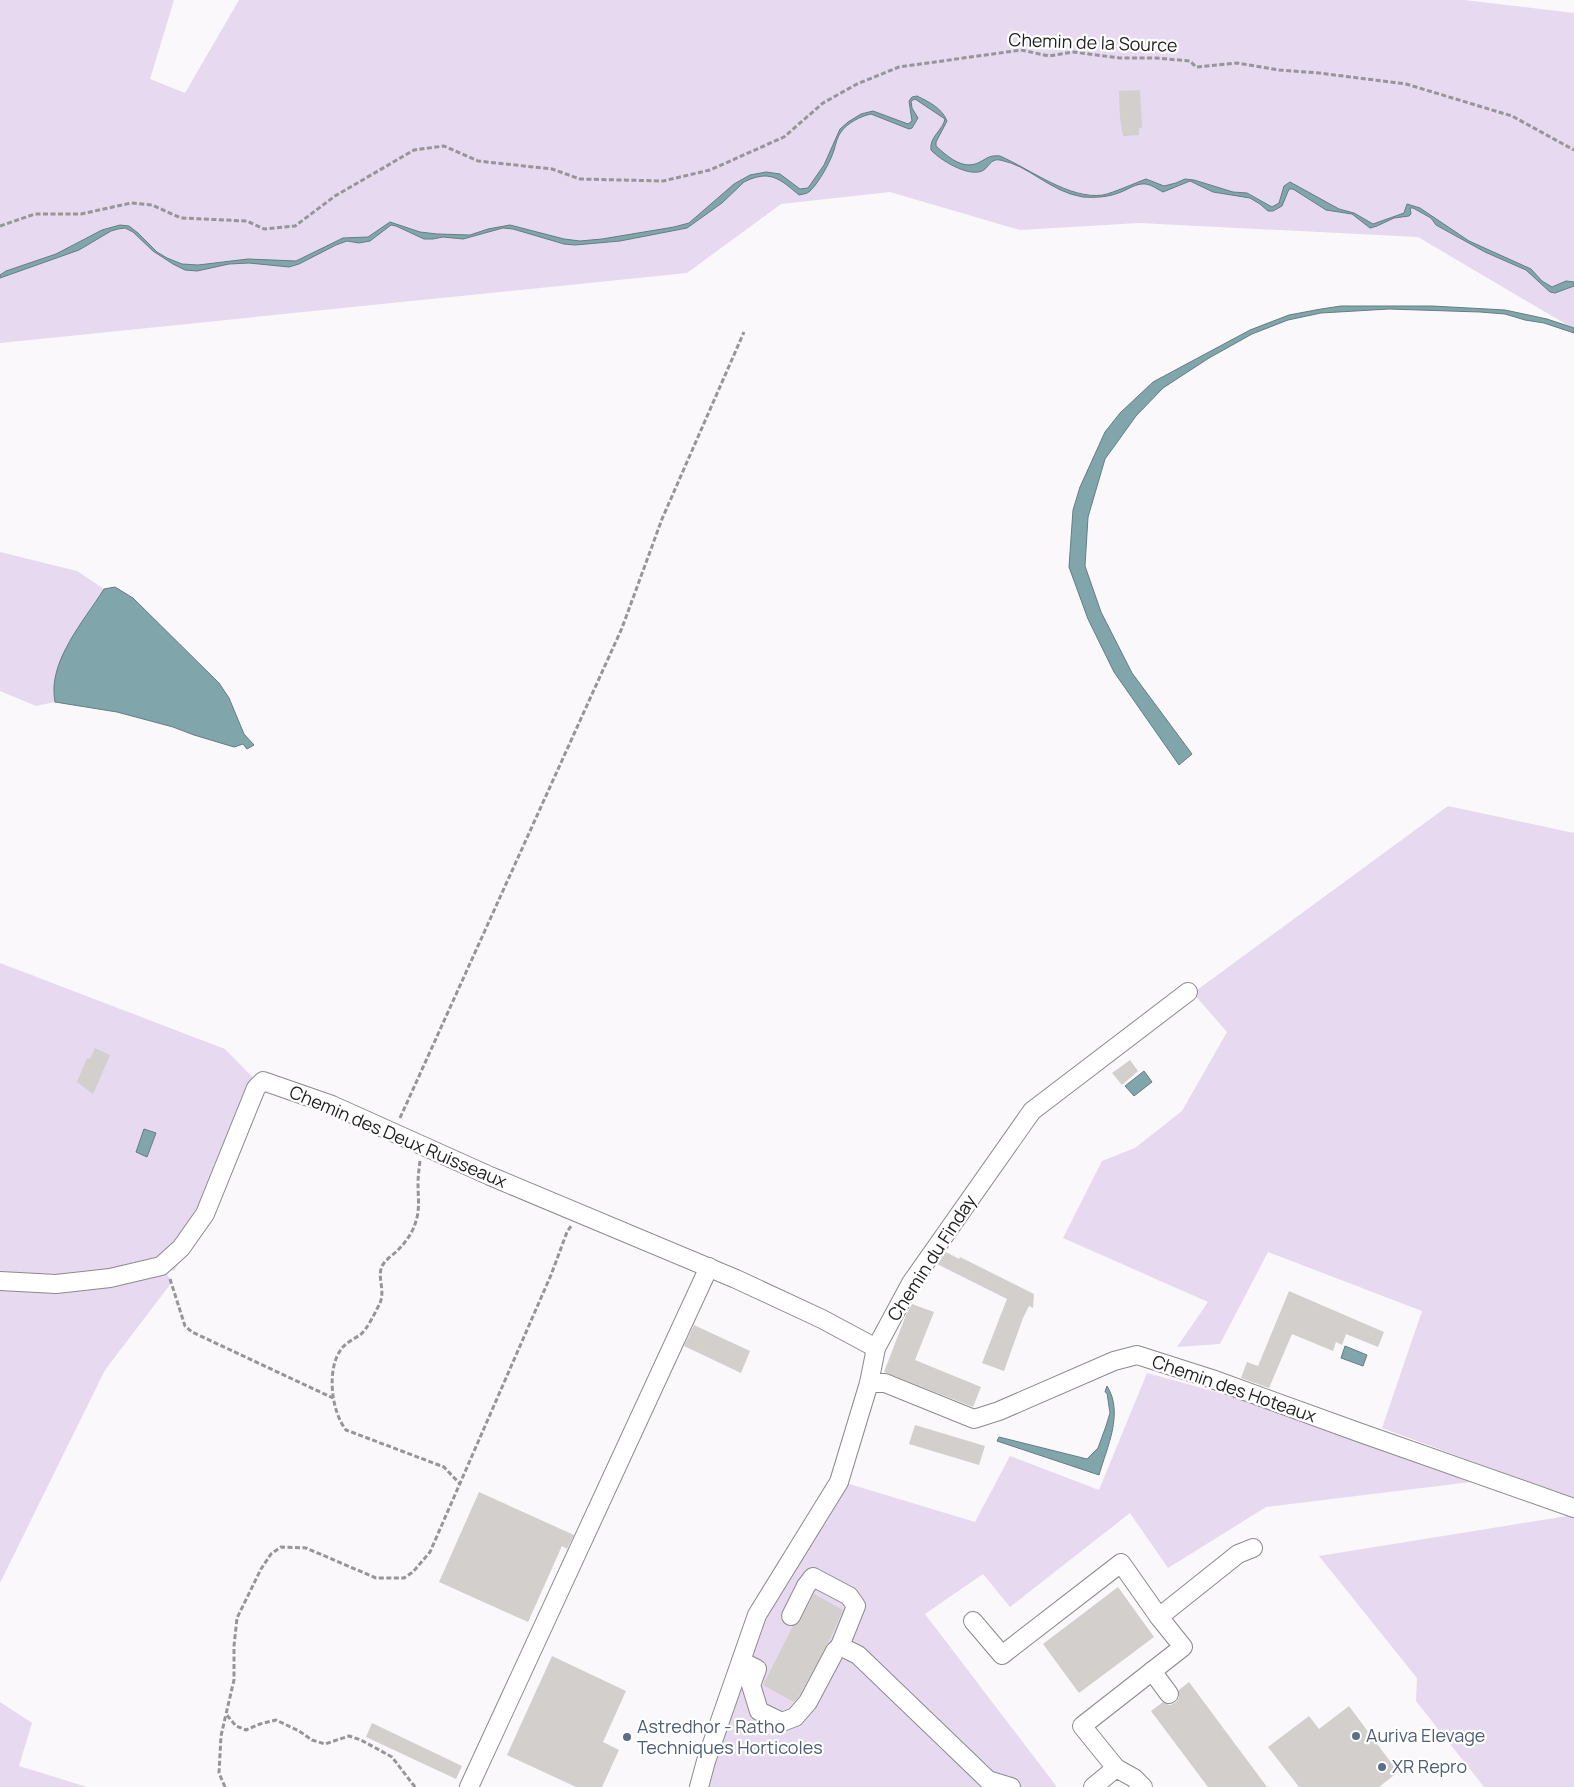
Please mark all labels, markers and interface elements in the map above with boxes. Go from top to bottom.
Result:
street label: Chemin de la Source [1008,27,1178,57]
street label: Chemin des Deux Ruisseaux [286,1079,511,1193]
street label: Chemin du Finday [881,1189,981,1325]
street label: Chemin des Hoteaux [1149,1349,1320,1428]
place label: Astredhor - Ratho Techniques Horticoles [637,1714,823,1759]
place label: Auriva Elevage [1366,1723,1485,1747]
marker: Auriva Elevage [1350,1730,1362,1742]
marker: Astredhor - Ratho Techniques Horticoles [621,1731,633,1743]
place label: XR Repro [1392,1754,1467,1778]
marker: XR Repro [1376,1761,1388,1773]

